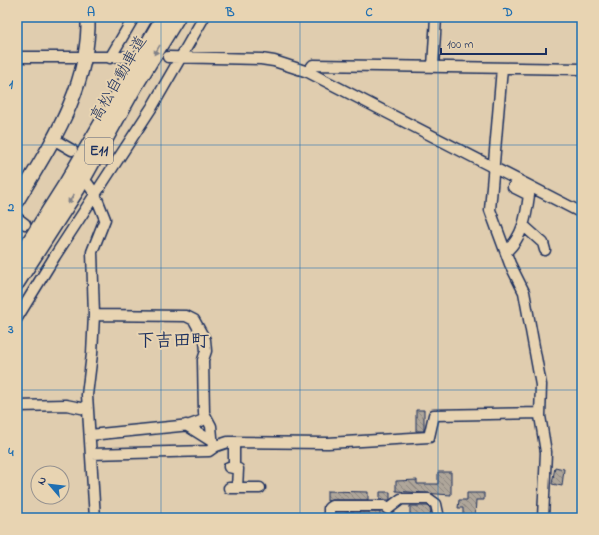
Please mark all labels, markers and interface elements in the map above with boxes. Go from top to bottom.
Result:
text: A [87,3,95,22]
text: B [225,3,235,22]
text: C [365,3,373,22]
text: D [502,3,513,22]
scale bar [441,30,546,56]
street label: 高松自動車道 [85,31,153,127]
text: 100 m [447,36,474,54]
one-way arrow [153,45,161,55]
text: 1 [9,75,14,94]
road number: E11 [85,138,113,164]
one-way arrow [67,193,74,205]
text: 2 [7,198,15,217]
text: 3 [7,320,14,339]
district label: 下吉田町 [137,329,209,355]
text: 4 [7,443,14,462]
north arrow [30,465,70,505]
text: N [33,474,51,488]

